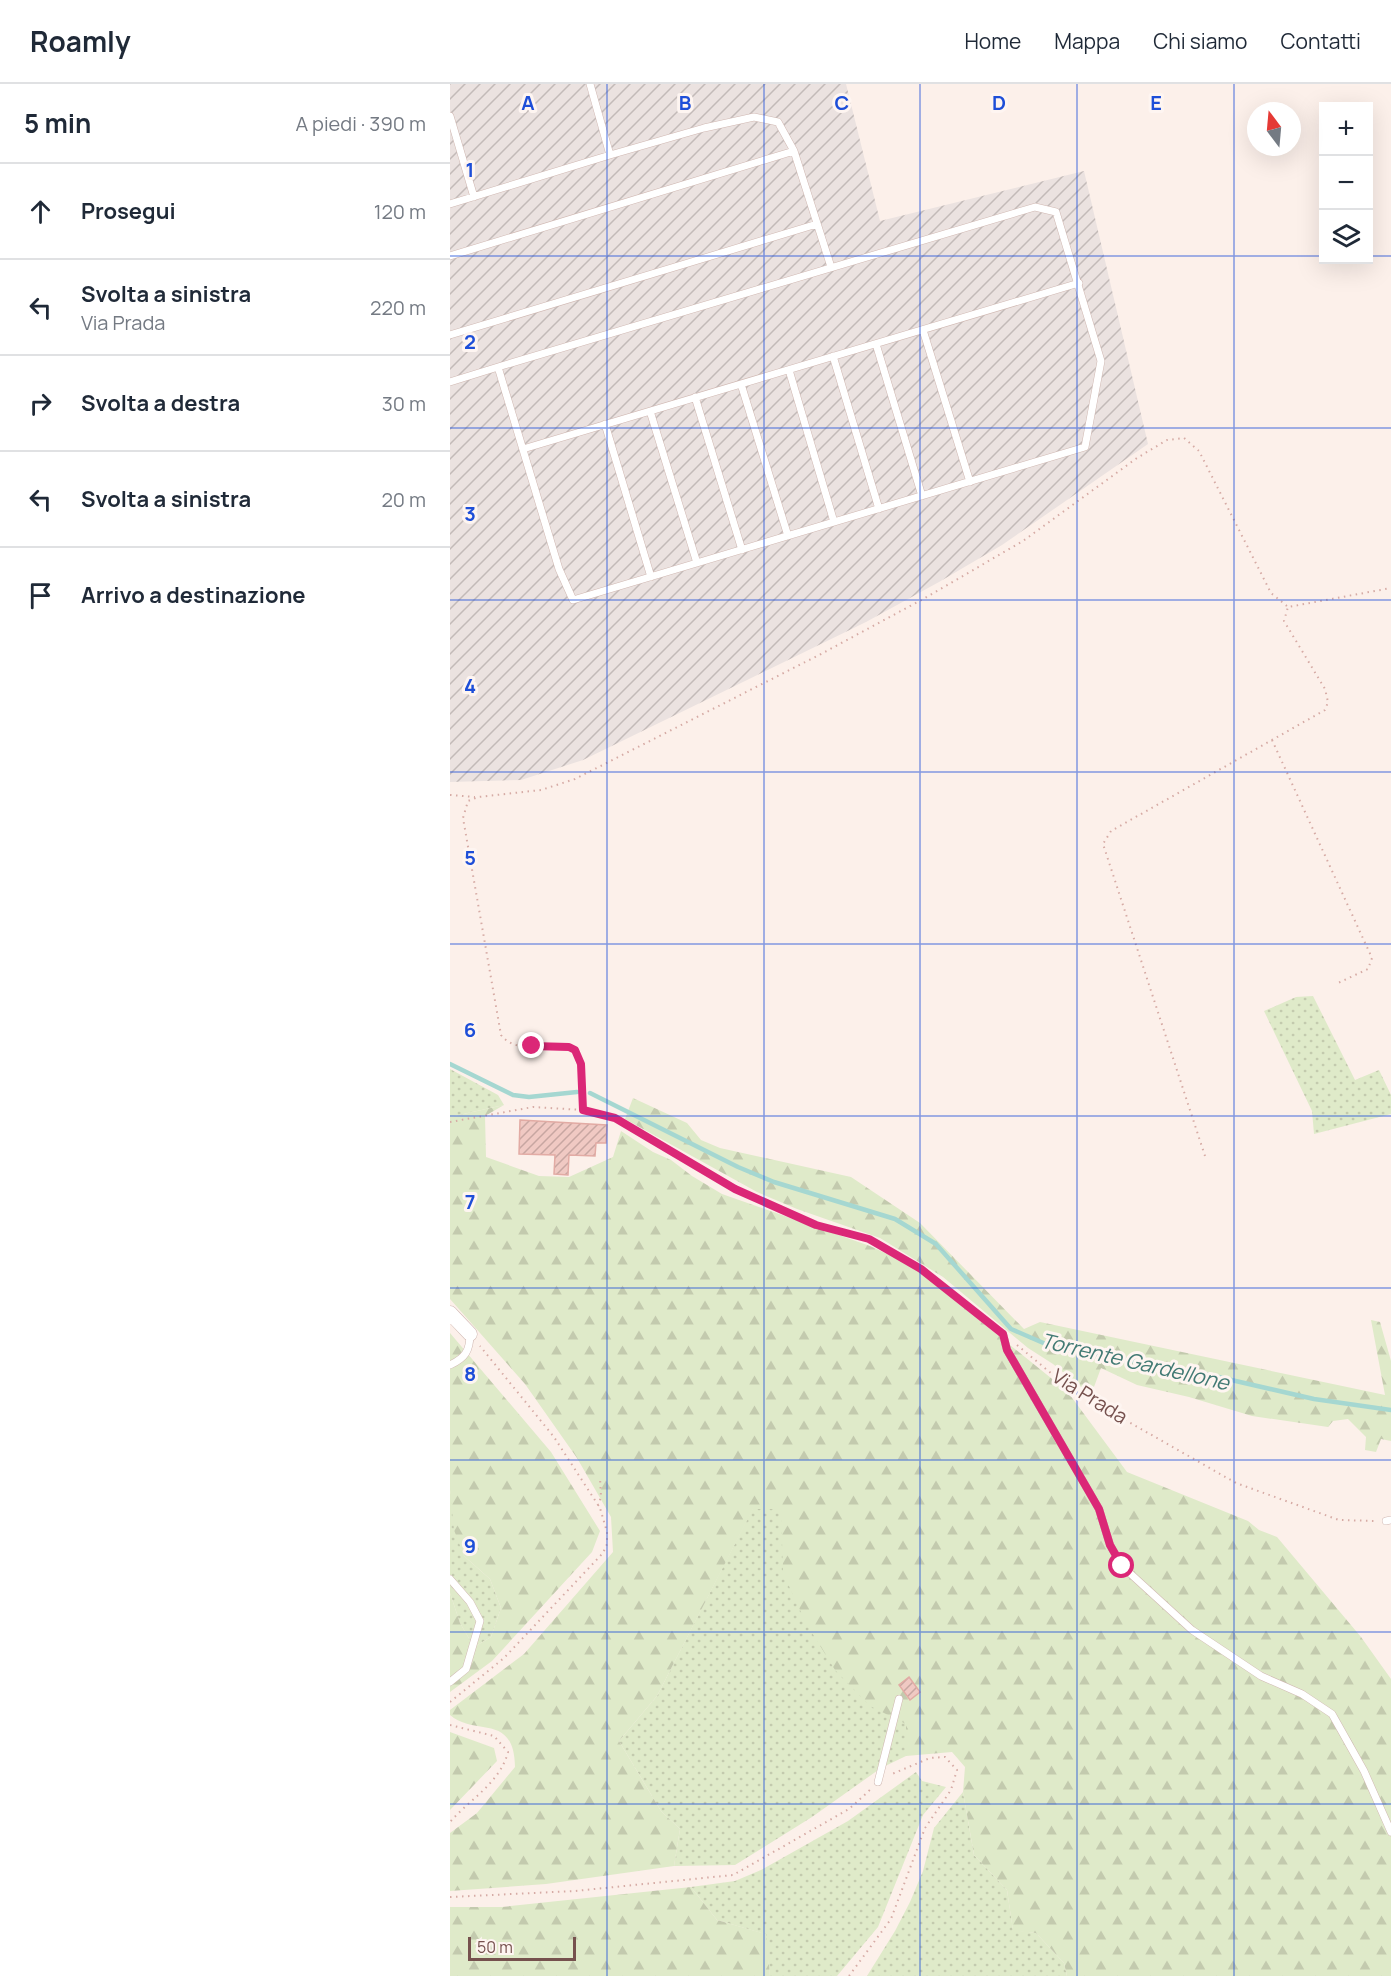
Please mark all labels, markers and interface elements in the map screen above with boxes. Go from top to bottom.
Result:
text: Roamly [30,22,131,60]
text: Home [964,27,1021,55]
text: Mappa [1054,27,1120,55]
text: Chi siamo [1153,27,1248,55]
text: Contatti [1281,27,1361,55]
text: A [521,89,535,116]
text: B [679,89,692,116]
text: C [835,89,849,116]
text: D [992,89,1006,116]
text: E [1150,89,1162,116]
north arrow [1247,102,1301,156]
map controls [1319,102,1373,264]
button: + [1319,102,1373,156]
text: 5 min [24,105,91,141]
text: A piedi · 390 m [295,110,426,137]
text: 1 [466,156,474,183]
button: − [1319,156,1373,210]
icon: ahead [24,195,57,228]
text: Prosegui [81,196,176,226]
text: 120 m [374,198,426,225]
button: layers [1319,210,1373,264]
text: Svolta a sinistra [81,279,251,309]
icon: left [24,291,57,324]
text: 220 m [370,294,426,321]
text: Via Prada [81,309,165,336]
text: 2 [464,328,476,355]
icon: right [24,387,57,420]
text: Svolta a destra [81,388,240,418]
text: 30 m [382,390,426,417]
icon: left [24,483,57,516]
text: Svolta a sinistra [81,484,251,514]
text: 20 m [381,486,426,513]
text: 3 [464,500,476,527]
icon: arrive [24,579,57,612]
text: Arrivo a destinazione [81,580,305,610]
text: 4 [464,672,476,699]
text: 5 [464,844,476,871]
text: 6 [464,1016,476,1043]
route end [518,1032,544,1058]
text: 7 [465,1188,475,1215]
water label: Torrente Gardellone [1038,1326,1234,1397]
text: 8 [464,1360,476,1387]
street label: Via Prada [1047,1362,1133,1430]
text: 9 [464,1532,476,1559]
route start [1108,1552,1134,1578]
scale bar [468,1934,576,1962]
text: 50 m [477,1936,513,1958]

